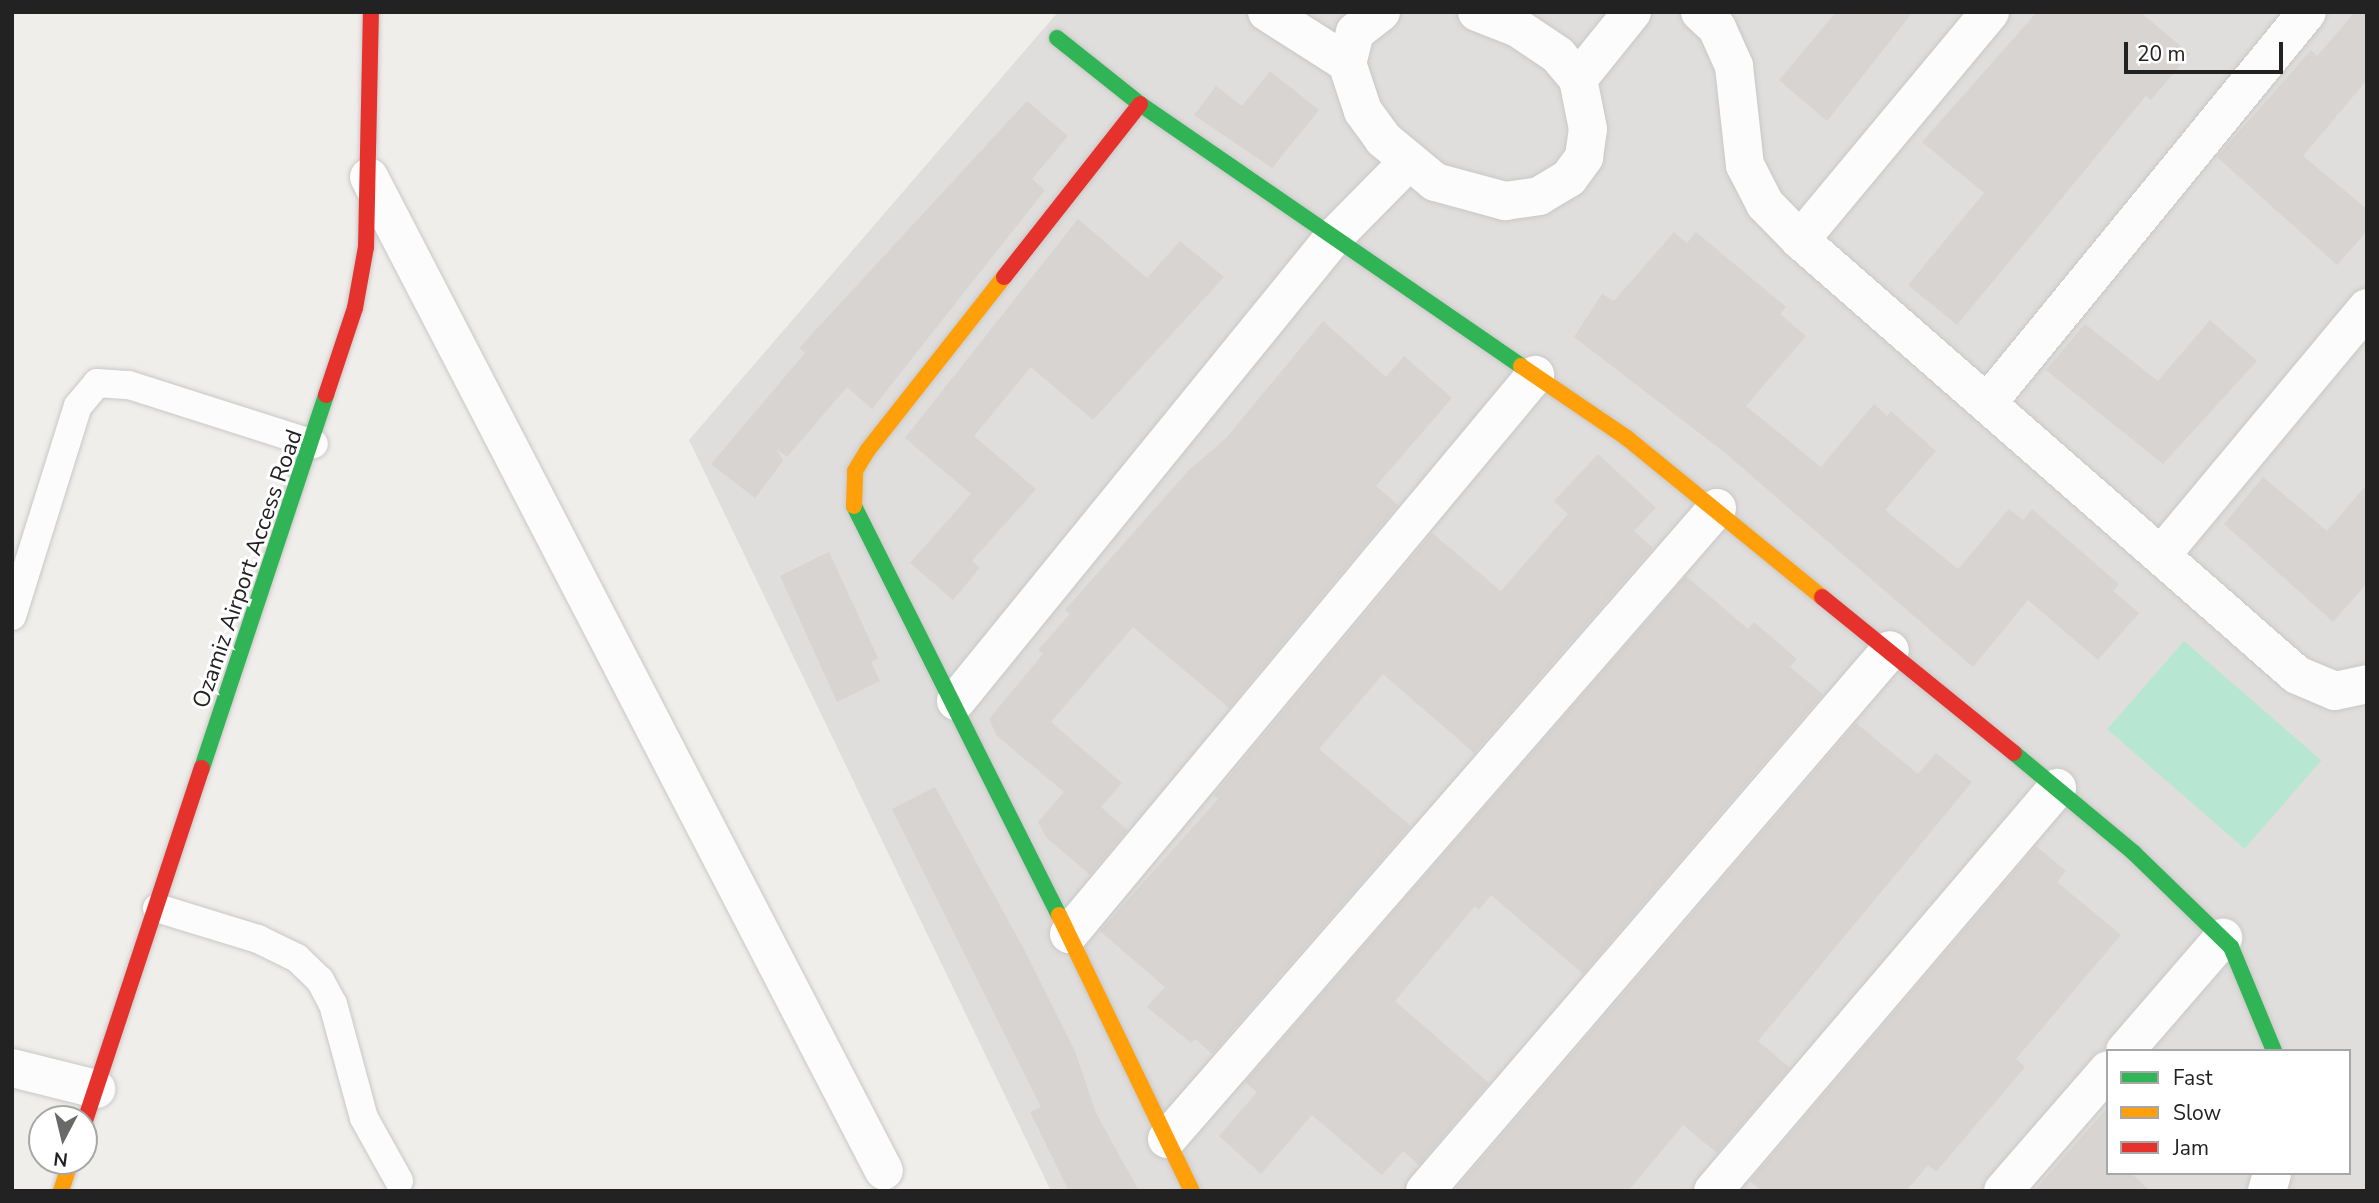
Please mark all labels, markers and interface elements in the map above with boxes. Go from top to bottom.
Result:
scale bar [2127,28,2286,72]
text: 20 m [2137,40,2186,68]
street label: Ozamiz Airport Access Road [187,426,309,712]
legend [2106,1049,2351,1175]
text: Fast [2173,1064,2213,1092]
text: Slow [2173,1099,2221,1127]
north arrow [28,1105,98,1175]
text: Jam [2173,1134,2209,1162]
text: N [52,1145,69,1173]

